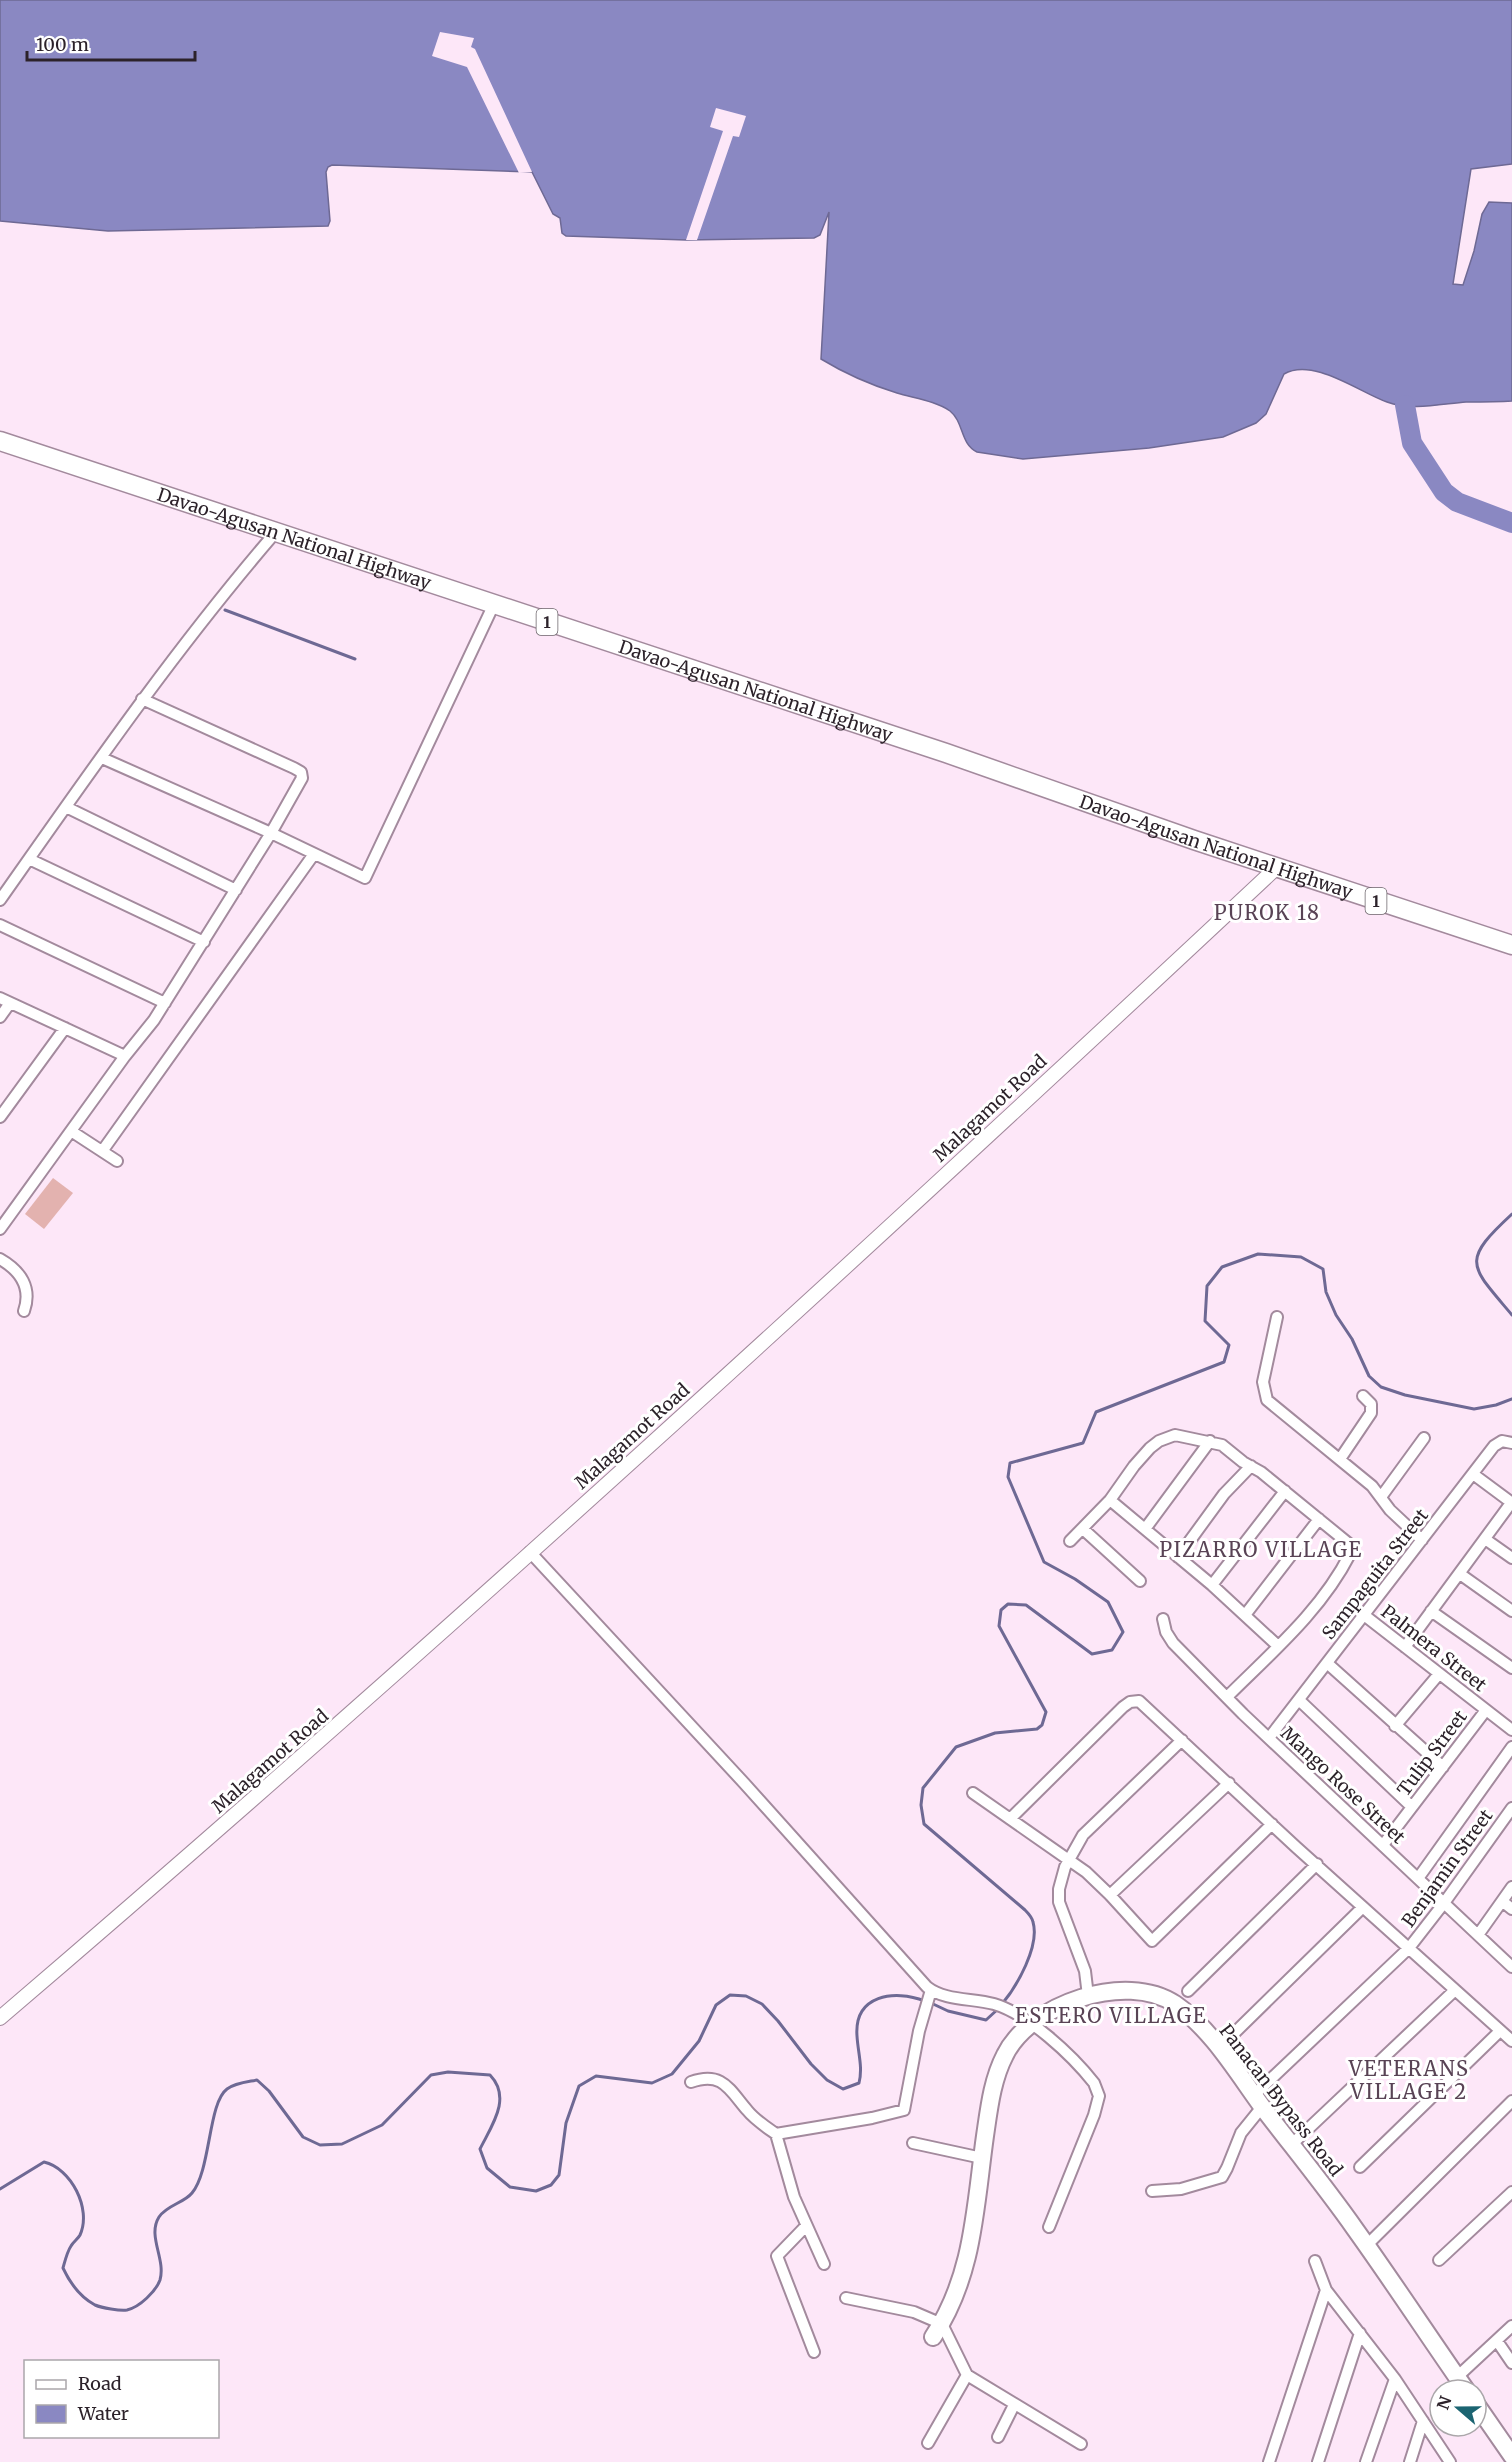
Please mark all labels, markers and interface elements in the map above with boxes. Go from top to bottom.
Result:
scale bar [27,24,195,62]
text: 100 m [36,33,89,56]
street label: Davao-Agusan National Highway [155,482,435,594]
road number: 1 [536,609,558,635]
street label: Davao-Agusan National Highway [616,634,896,746]
street label: Davao-Agusan National Highway [1077,789,1356,903]
road number: 1 [1366,888,1386,914]
district label: PUROK 18 [1214,900,1320,925]
street label: Malagamot Road [929,1050,1052,1166]
street label: Malagamot Road [570,1378,694,1494]
street label: Sampaguita Street [1317,1504,1433,1644]
district label: PIZARRO VILLAGE [1159,1537,1363,1562]
street label: Palmera Street [1377,1600,1491,1696]
street label: Malagamot Road [207,1704,333,1818]
street label: Tulip Street [1392,1705,1472,1801]
street label: Mango Rose Street [1276,1721,1410,1849]
street label: Benjamin Street [1397,1805,1497,1931]
district label: ESTERO VILLAGE [1015,2003,1207,2028]
street label: Panacan Bypass Road [1214,2019,1348,2181]
district label: VETERANS VILLAGE 2 [1348,2056,1469,2104]
legend [24,2360,219,2438]
text: Road [78,2372,122,2395]
north arrow [1428,2378,1488,2438]
text: N [1432,2393,1456,2412]
text: Water [77,2402,129,2425]

